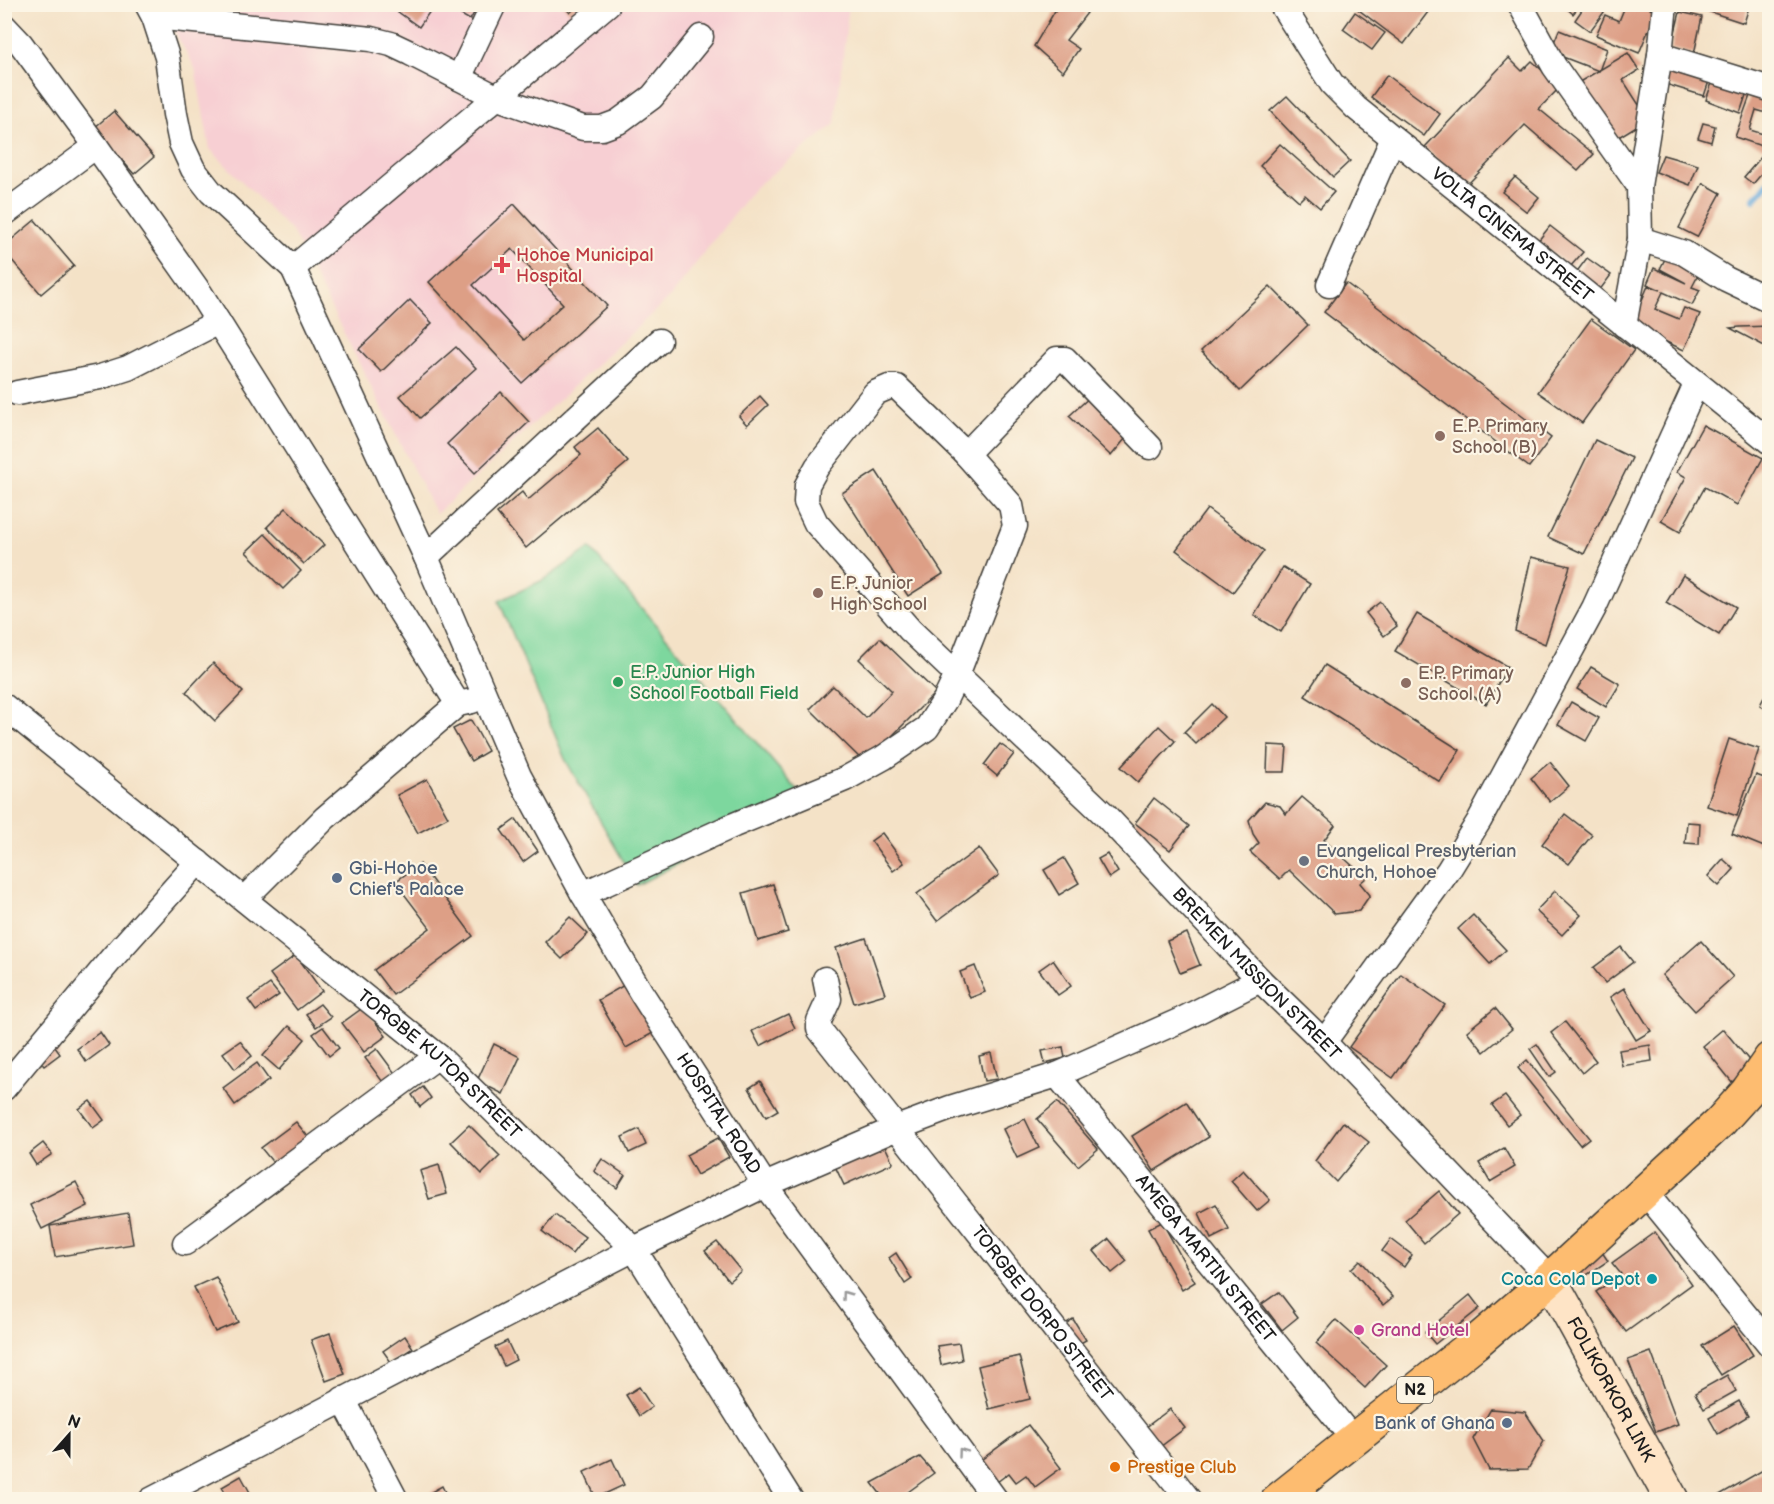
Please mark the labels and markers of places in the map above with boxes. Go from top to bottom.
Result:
place label: Hohoe Municipal Hospital [516,245,653,287]
marker: Hohoe Municipal Hospital [493,256,511,274]
place label: E.P. Primary School (B) [1452,416,1549,458]
marker: E.P. Primary School (B) [1433,429,1447,443]
place label: E.P. Junior High School [830,573,927,615]
marker: E.P. Junior High School [811,586,825,600]
place label: E.P. Junior High School Football Field [630,662,799,704]
place label: E.P. Primary School (A) [1418,663,1515,705]
marker: E.P. Junior High School Football Field [611,675,625,689]
marker: E.P. Primary School (A) [1399,676,1413,690]
place label: Evangelical Presbyterian Church, Hohoe [1316,841,1516,883]
marker: Evangelical Presbyterian Church, Hohoe [1297,854,1311,868]
place label: Gbi-Hohoe Chief's Palace [349,858,464,900]
marker: Gbi-Hohoe Chief's Palace [330,871,344,885]
place label: Coca Cola Depot [1501,1269,1640,1290]
marker: Coca Cola Depot [1645,1272,1659,1286]
place label: Grand Hotel [1371,1320,1469,1341]
marker: Grand Hotel [1352,1323,1366,1337]
place label: Bank of Ghana [1374,1413,1495,1434]
marker: Bank of Ghana [1500,1416,1514,1430]
place label: Prestige Club [1127,1457,1237,1478]
marker: Prestige Club [1108,1460,1122,1474]

